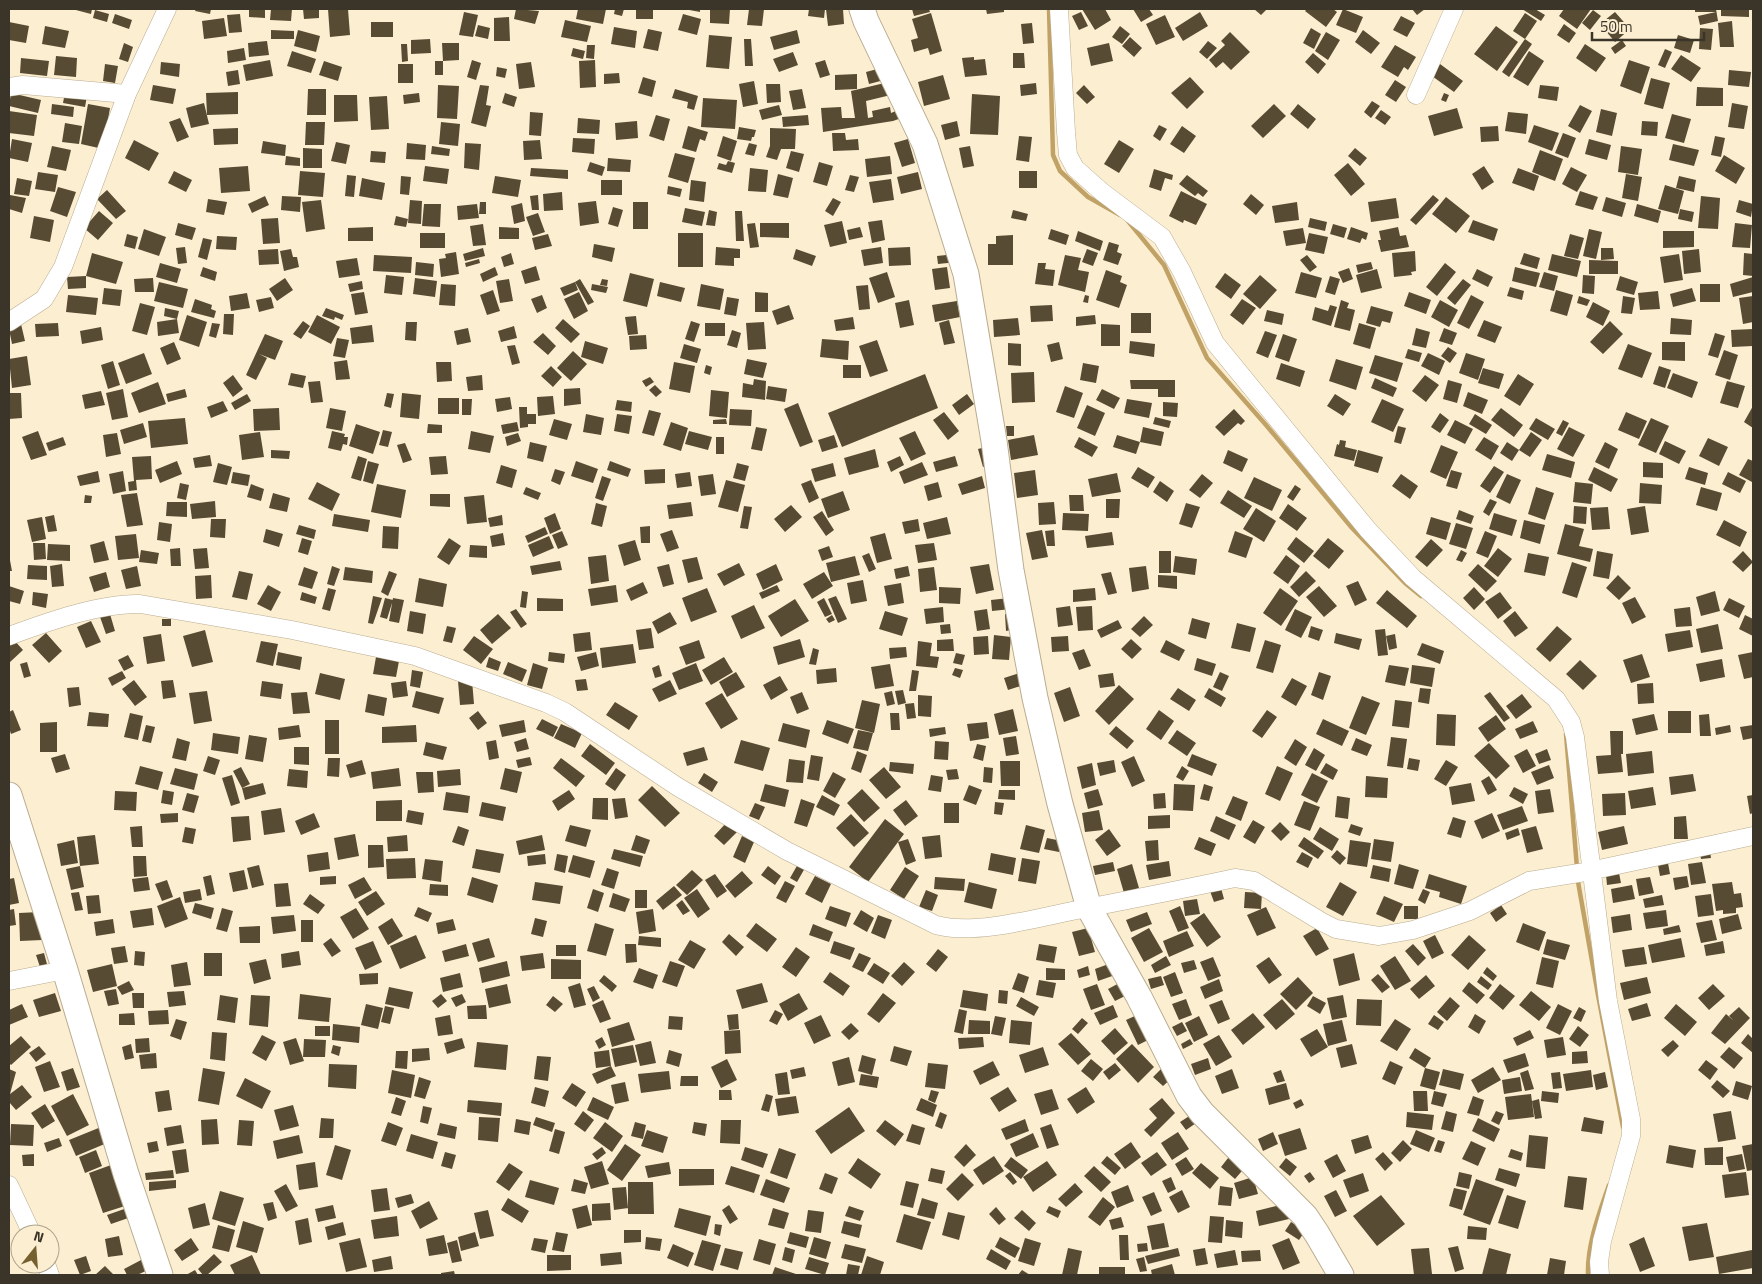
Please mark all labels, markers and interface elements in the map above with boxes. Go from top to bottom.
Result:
scale bar [1592,10,1704,42]
text: 50 m [1600,15,1633,38]
north arrow [10,1224,60,1274]
text: N [31,1225,47,1248]

